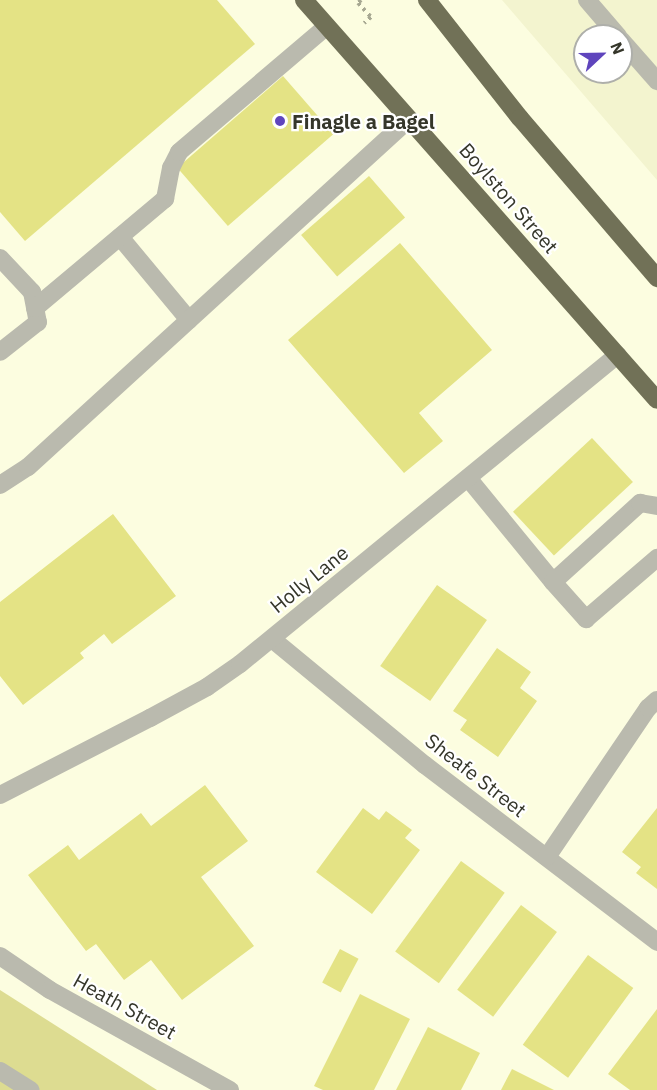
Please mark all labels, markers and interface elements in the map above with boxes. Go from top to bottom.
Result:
north arrow [573,24,633,84]
text: N [606,39,629,57]
place label: Finagle a Bagel [292,109,435,133]
marker: Finagle a Bagel [273,114,287,128]
street label: Boylston Street [455,138,563,258]
street label: Holly Lane [265,540,353,618]
street label: Sheafe Street [421,728,531,822]
street label: Heath Street [69,968,181,1044]

